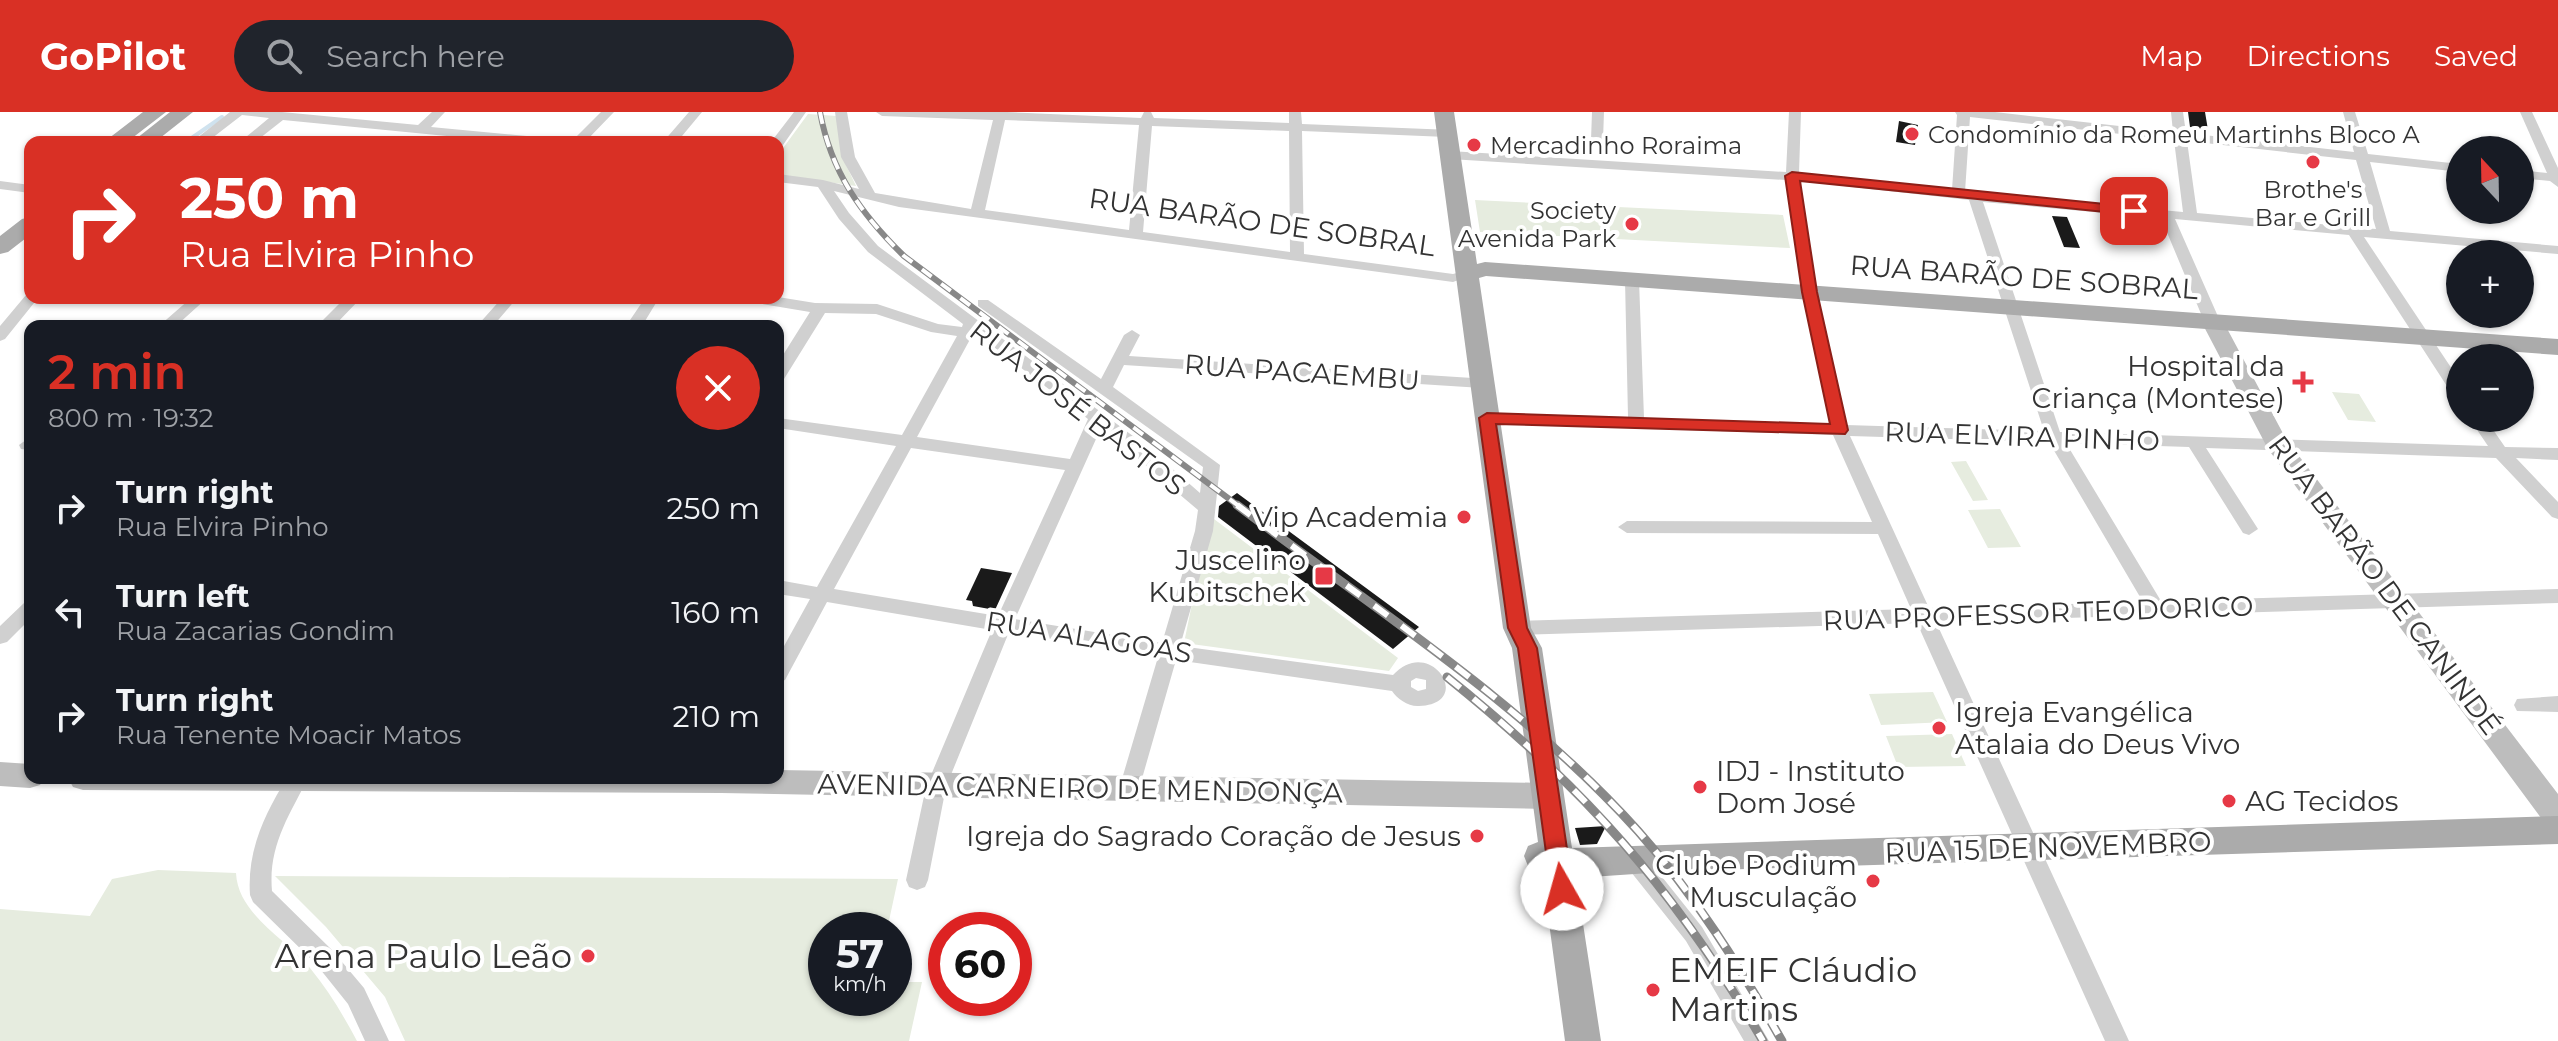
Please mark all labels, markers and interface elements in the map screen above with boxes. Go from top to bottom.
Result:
search box [234,20,794,92]
text: GoPilot [40,33,186,80]
icon: search [262,34,306,78]
text: Search here [326,38,505,75]
text: Map [2140,39,2202,73]
text: Directions [2246,39,2390,73]
text: Saved [2434,39,2518,73]
place label: Condomínio da Romeu Martinhs Bloco A [1928,120,2420,149]
marker: Condomínio da Romeu Martinhs Bloco A [1903,125,1921,143]
place label: Mercadinho Roraima [1490,131,1742,160]
marker: Mercadinho Roraima [1465,136,1483,154]
north arrow [2446,136,2534,224]
map controls [2446,136,2534,432]
marker: Brothe's Bar e Grill [2304,153,2322,171]
text: 250 m [180,164,359,232]
icon: right [48,168,152,272]
place label: Brothe's Bar e Grill [2255,175,2371,232]
pin [2100,177,2168,245]
street label: RUA BARÃO DE SOBRAL [1087,181,1438,263]
icon: arrive [2112,189,2156,233]
place label: Society Avenida Park [1458,196,1617,253]
marker: Society Avenida Park [1623,215,1641,233]
text: Rua Elvira Pinho [180,232,474,276]
button: + [2446,240,2534,328]
street label: RUA BARÃO DE SOBRAL [1849,248,2200,306]
street label: RUA JOSÉ BASTOS [963,313,1193,503]
text: 2 min [48,343,186,401]
button: − [2446,344,2534,432]
button: close [676,346,760,430]
street label: RUA PACAEMBU [1183,347,1421,397]
place label: Hospital da Criança (Montese) [2032,349,2285,415]
marker: Hospital da Criança (Montese) [2292,371,2314,393]
text: 800 m · 19:32 [48,402,214,434]
street label: RUA ELVIRA PINHO [1884,414,2160,458]
street label: RUA BARÃO DE CANINDÉ [2261,429,2509,741]
text: Turn right [116,474,273,511]
icon: right [48,486,92,530]
text: 250 m [666,490,760,527]
place label: Vip Academia [1253,500,1448,534]
marker: Vip Academia [1455,508,1473,526]
text: Rua Elvira Pinho [116,511,329,543]
place label: Juscelino Kubitschek [1148,543,1306,609]
marker: Juscelino Kubitschek [1313,565,1335,587]
text: Turn left [116,578,249,615]
street label: RUA PROFESSOR TEODORICO [1822,588,2254,638]
icon: left [48,590,92,634]
text: 160 m [671,594,760,631]
street label: RUA ALAGOAS [984,604,1194,670]
text: Rua Zacarias Gondim [116,615,395,647]
text: Turn right [116,682,273,719]
icon: right [48,694,92,738]
place label: Igreja Evangélica Atalaia do Deus Vivo [1955,695,2240,761]
text: 210 m [673,698,760,735]
text: Rua Tenente Moacir Matos [116,719,461,751]
marker: Igreja Evangélica Atalaia do Deus Vivo [1930,719,1948,737]
place label: IDJ - Instituto Dom José [1716,754,1905,820]
street label: AVENIDA CARNEIRO DE MENDONÇA [817,766,1344,810]
marker: IDJ - Instituto Dom José [1691,778,1709,796]
place label: AG Tecidos [2245,784,2399,818]
marker: AG Tecidos [2220,792,2238,810]
place label: Igreja do Sagrado Coração de Jesus [966,819,1461,853]
street label: RUA 15 DE NOVEMBRO [1884,824,2212,870]
marker: Igreja do Sagrado Coração de Jesus [1468,827,1486,845]
position arrow [1520,847,1604,931]
place label: Clube Podium Musculação [1655,848,1857,914]
marker: Clube Podium Musculação [1864,872,1882,890]
speed limit sign: 60 [928,912,1032,1016]
text: 57 [836,929,884,978]
place label: Arena Paulo Leão [275,935,572,977]
marker: Arena Paulo Leão [579,947,597,965]
place label: EMEIF Cláudio Martins [1669,949,1917,1030]
text: km/h [833,972,887,996]
marker: EMEIF Cláudio Martins [1644,981,1662,999]

